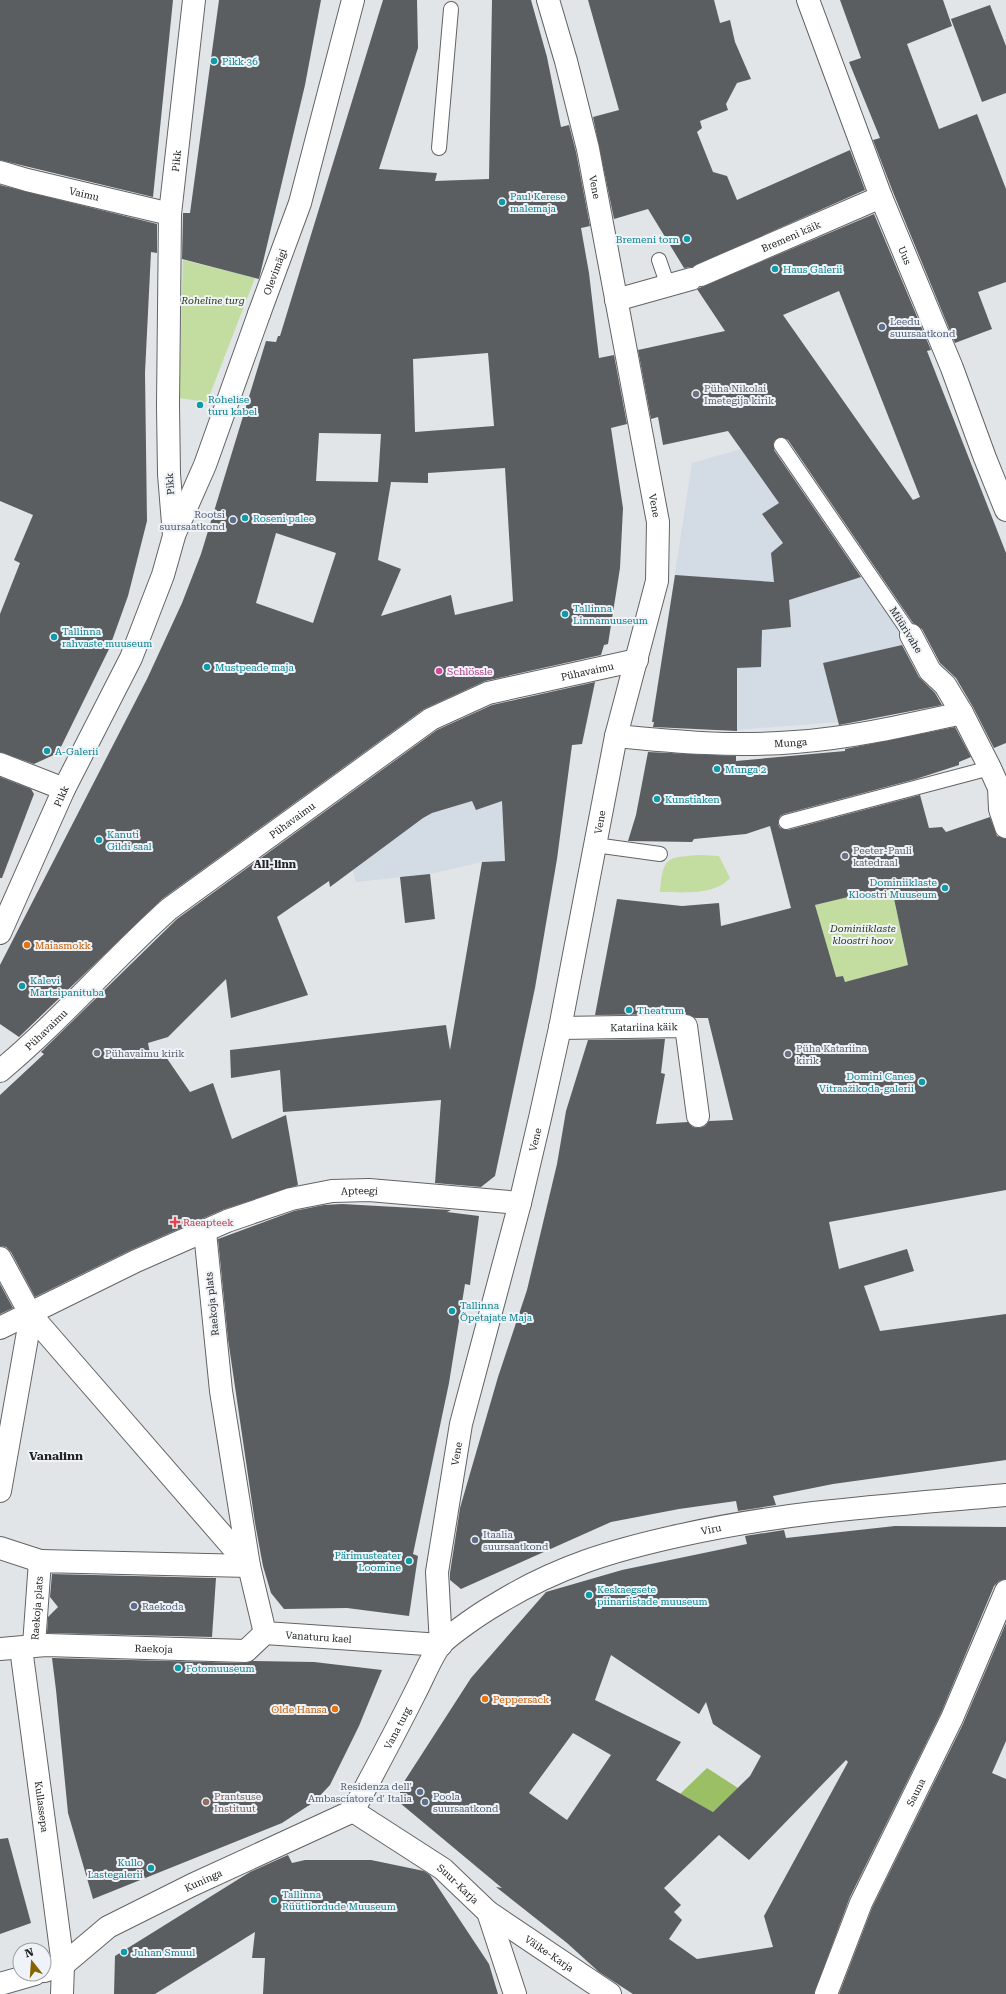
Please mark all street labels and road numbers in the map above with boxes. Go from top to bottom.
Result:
street label: Pikk [169,148,183,172]
street label: Vene [588,174,603,200]
street label: Vaimu [68,185,101,203]
street label: Bremeni käik [759,218,823,254]
street label: Uus [896,244,914,266]
street label: Olevimägi [261,247,288,297]
street label: Pikk [164,472,176,495]
street label: Vene [647,493,663,519]
street label: Müürivahe [887,605,925,655]
street label: Pühavaimu [560,660,615,682]
street label: Munga [774,735,808,749]
street label: Pikk [51,783,71,808]
street label: Pühavaimu [267,799,318,840]
street label: Vene [592,809,607,835]
street label: Pühavaimu [23,1006,70,1052]
street label: Katariina käik [610,1021,678,1033]
street label: Vene [527,1126,543,1152]
street label: Apteegi [341,1184,378,1196]
street label: Raekoja plats [203,1271,221,1336]
street label: Vene [449,1440,464,1466]
street label: Viru [700,1521,723,1536]
street label: Raekoja plats [29,1575,44,1640]
street label: Vanaturu kael [285,1629,352,1644]
street label: Raekoja [135,1642,174,1654]
street label: Vana turg [382,1705,413,1751]
street label: Sauna [904,1776,927,1808]
street label: Kullassepa [33,1780,51,1833]
street label: Suur-Karja [436,1862,481,1906]
street label: Kuninga [182,1866,224,1893]
street label: Väike-Karja [523,1933,576,1974]

